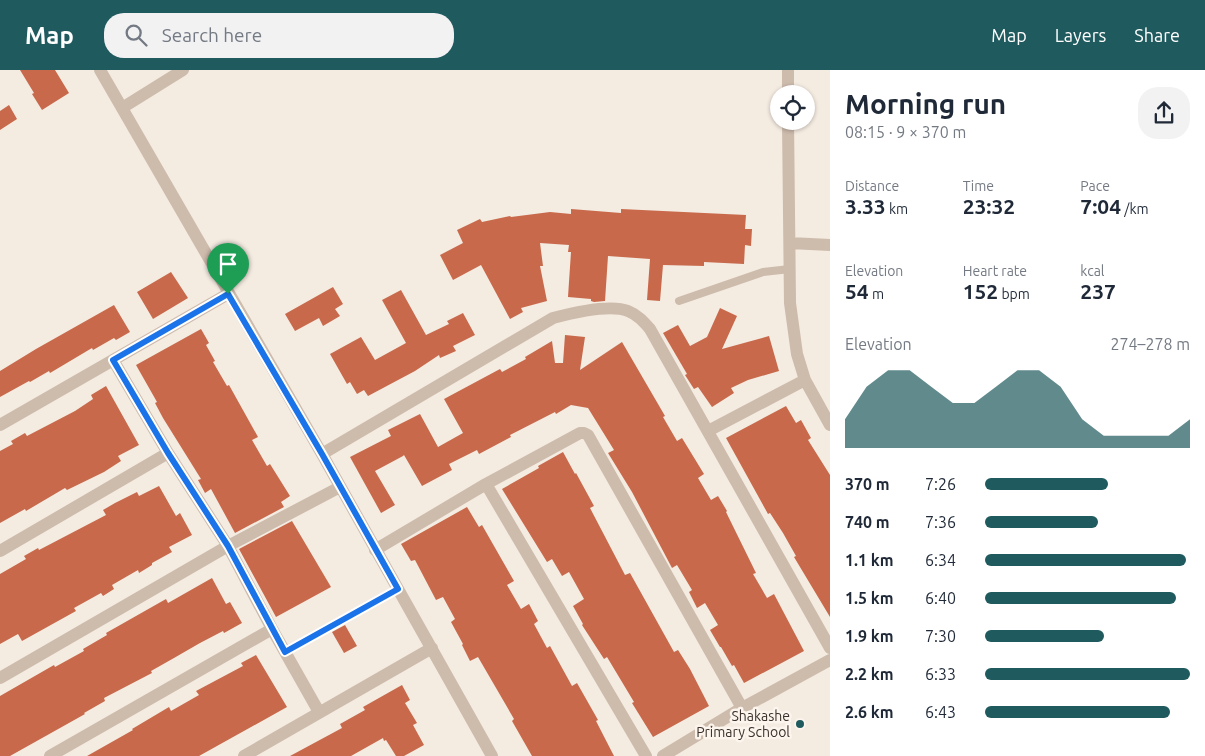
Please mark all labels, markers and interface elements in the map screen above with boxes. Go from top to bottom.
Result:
search box [104,13,454,58]
icon: search [122,21,150,49]
text: Map [25,22,74,49]
text: Search here [162,24,262,46]
text: Map [991,25,1027,45]
text: Layers [1055,25,1106,45]
text: Share [1134,25,1180,45]
map controls [770,85,815,130]
button: locate [770,85,815,130]
button: share [1138,87,1190,139]
text: Morning run [845,88,1006,119]
text: 08:15 · 9 × 370 m [845,123,966,141]
text: Distance [845,178,899,194]
text: Time [963,178,994,194]
text: Pace [1080,178,1110,194]
text: 3.33 [845,194,886,218]
text: 23:32 [963,194,1015,218]
text: 7:04 [1080,194,1121,218]
text: km [886,201,908,217]
text: /km [1121,201,1149,217]
pin [207,243,249,294]
icon: arrive [214,250,242,278]
text: Elevation [845,263,903,279]
text: Heart rate [963,263,1027,279]
text: kcal [1080,263,1105,279]
text: 54 [845,279,869,303]
text: 152 [963,279,998,303]
text: 237 [1080,279,1116,303]
text: m [869,286,884,302]
text: bpm [998,286,1030,302]
text: Elevation [845,335,912,353]
text: 274–278 m [1110,335,1190,353]
text: 370 m [845,475,890,493]
text: 7:26 [925,475,956,493]
text: 740 m [845,513,890,531]
text: 7:36 [925,513,956,531]
text: 1.1 km [845,551,894,569]
text: 6:34 [925,551,956,569]
text: 1.5 km [845,589,894,607]
text: 6:40 [925,589,956,607]
text: 1.9 km [845,627,894,645]
text: 7:30 [925,627,956,645]
text: 2.2 km [845,665,894,683]
text: 6:33 [925,665,956,683]
text: 2.6 km [845,703,894,721]
text: 6:43 [925,703,956,721]
place label: Shakashe Primary School [696,708,790,740]
marker: Shakashe Primary School [794,718,806,730]

